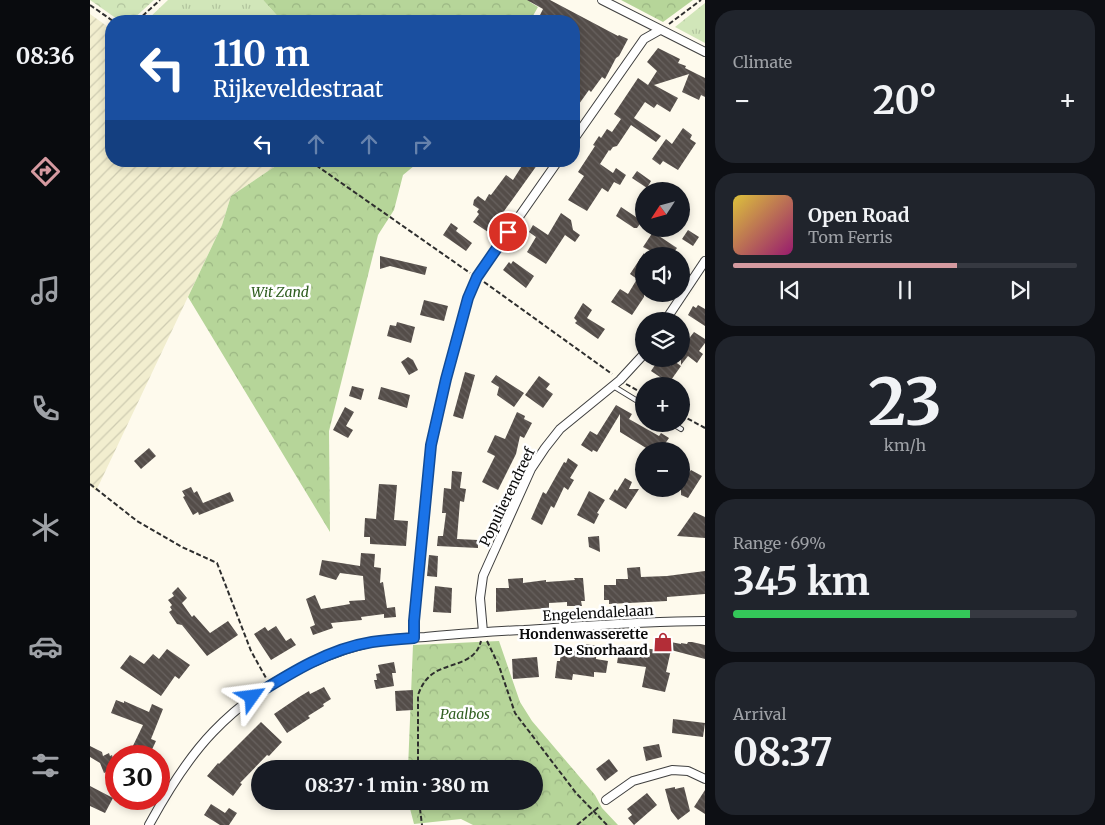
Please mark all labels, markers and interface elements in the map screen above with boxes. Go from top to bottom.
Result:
text: 110 m [213,32,310,76]
icon: left [130,35,195,100]
text: 08:36 [16,42,74,70]
text: Climate [733,52,792,72]
text: Rijkeveldestraat [213,75,383,103]
text: 20° [873,77,937,124]
text: − [733,82,752,118]
text: + [1058,82,1077,118]
icon: left [249,130,277,158]
icon: ahead [302,130,330,158]
icon: ahead [355,130,383,158]
icon: right [408,130,436,158]
icon: directions [28,154,63,189]
north arrow [635,182,690,238]
map controls [635,182,690,497]
text: Open Road [808,203,910,227]
pin [487,211,529,253]
icon: arrive [494,218,522,246]
text: Tom Ferris [808,227,893,247]
button: sound [635,247,690,302]
icon: music [28,273,63,308]
icon: previous [776,276,804,304]
icon: pause [891,276,919,304]
icon: next [1006,276,1034,304]
park label: Wit Zand [251,283,309,301]
button: layers [635,312,690,367]
text: 23 [868,361,942,443]
button: + [635,377,690,432]
icon: phone [28,391,63,426]
text: km/h [884,435,926,455]
button: − [635,442,690,497]
street label: Populierendreef [475,444,539,549]
icon: climate [28,510,63,545]
text: Range · 69% [733,533,826,553]
text: 345 km [733,558,870,605]
street label: Engelendalelaan [542,601,654,625]
place label: Hondenwasserette De Snorhaard [519,625,648,659]
icon: car [28,629,63,664]
shop icon: Hondenwasserette De Snorhaard [652,631,674,653]
position arrow [225,670,277,722]
text: Arrival [733,704,786,724]
park label: Paalbos [440,705,490,723]
text: 08:37 [733,729,832,776]
speed limit sign: 30 [105,745,170,810]
icon: filters [28,748,63,783]
text: 08:37 · 1 min · 380 m [305,773,489,797]

